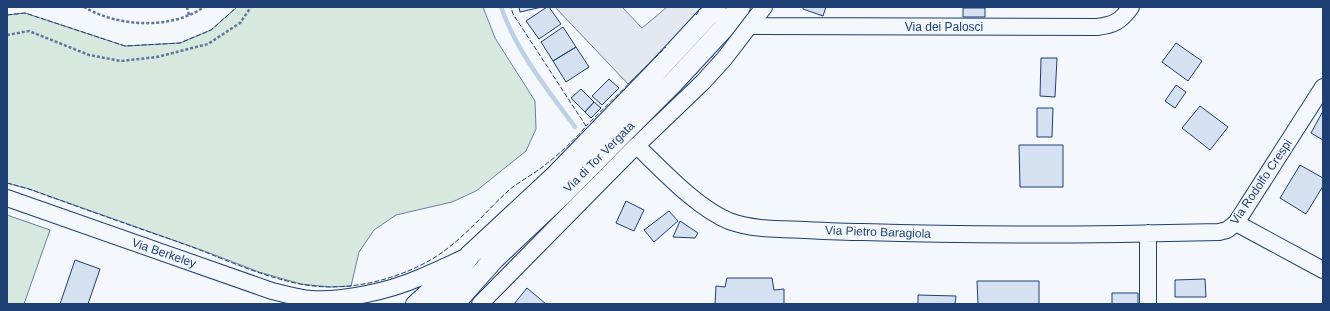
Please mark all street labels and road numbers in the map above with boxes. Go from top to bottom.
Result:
street label: Via dei Palosci [905,20,983,34]
street label: Via di Tor Vergata [561,118,638,195]
street label: Via Rodolfo Crespi [1227,137,1295,227]
street label: Via Pietro Baragiola [825,223,931,241]
street label: Via Berkeley [130,235,198,271]

